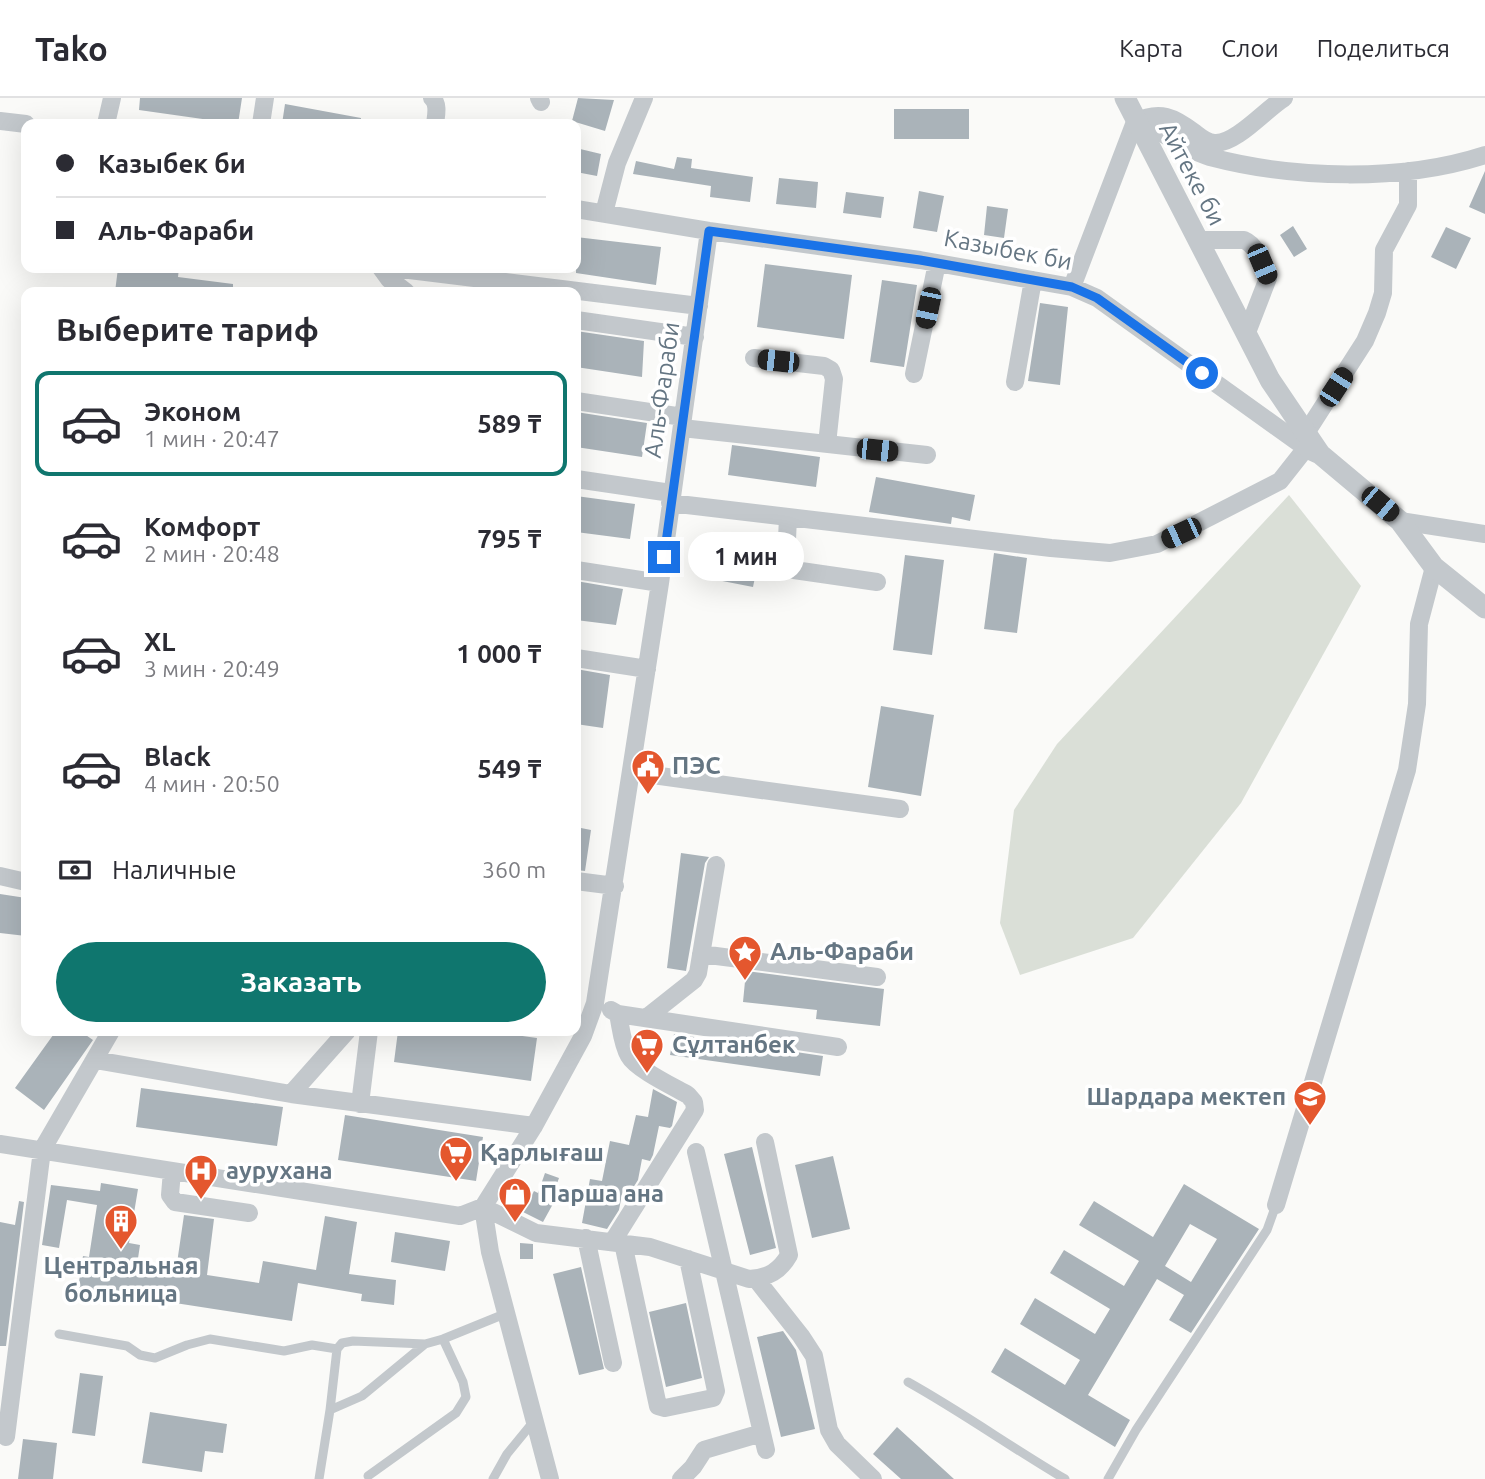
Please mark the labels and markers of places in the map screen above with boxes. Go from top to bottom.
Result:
public building icon: ПЭС [629,747,667,796]
place label: ПЭС [672,752,721,779]
place icon: Аль-Фараби [726,933,764,982]
place label: Аль-Фараби [770,938,914,965]
supermarket icon: Сұлтанбек [628,1026,666,1075]
place label: Сұлтанбек [672,1031,796,1058]
school or university icon: Шардара мектеп [1291,1078,1329,1127]
place label: Шардара мектеп [1087,1083,1286,1110]
supermarket icon: Қарлығаш [437,1134,475,1183]
place label: Қарлығаш [480,1139,604,1166]
hospital icon: аурухана [182,1152,220,1201]
place label: аурухана [226,1157,333,1184]
shop icon: Парша ана [496,1175,534,1224]
place label: Парша ана [540,1180,664,1207]
building icon: Центральная больница [102,1202,140,1251]
place label: Центральная больница [43,1252,199,1307]

